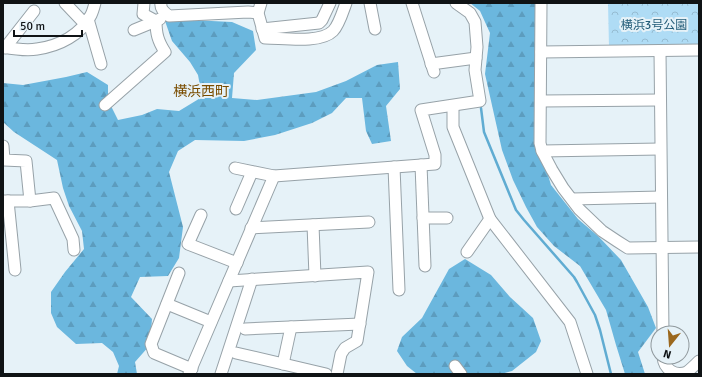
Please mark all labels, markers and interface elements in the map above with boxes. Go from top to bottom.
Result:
scale bar [14,12,82,38]
park label: 横浜3号公園 [621,18,687,33]
text: 50 m [20,19,45,34]
district label: 横浜西町 [173,83,229,100]
north arrow [650,325,690,365]
text: N [662,347,673,361]

